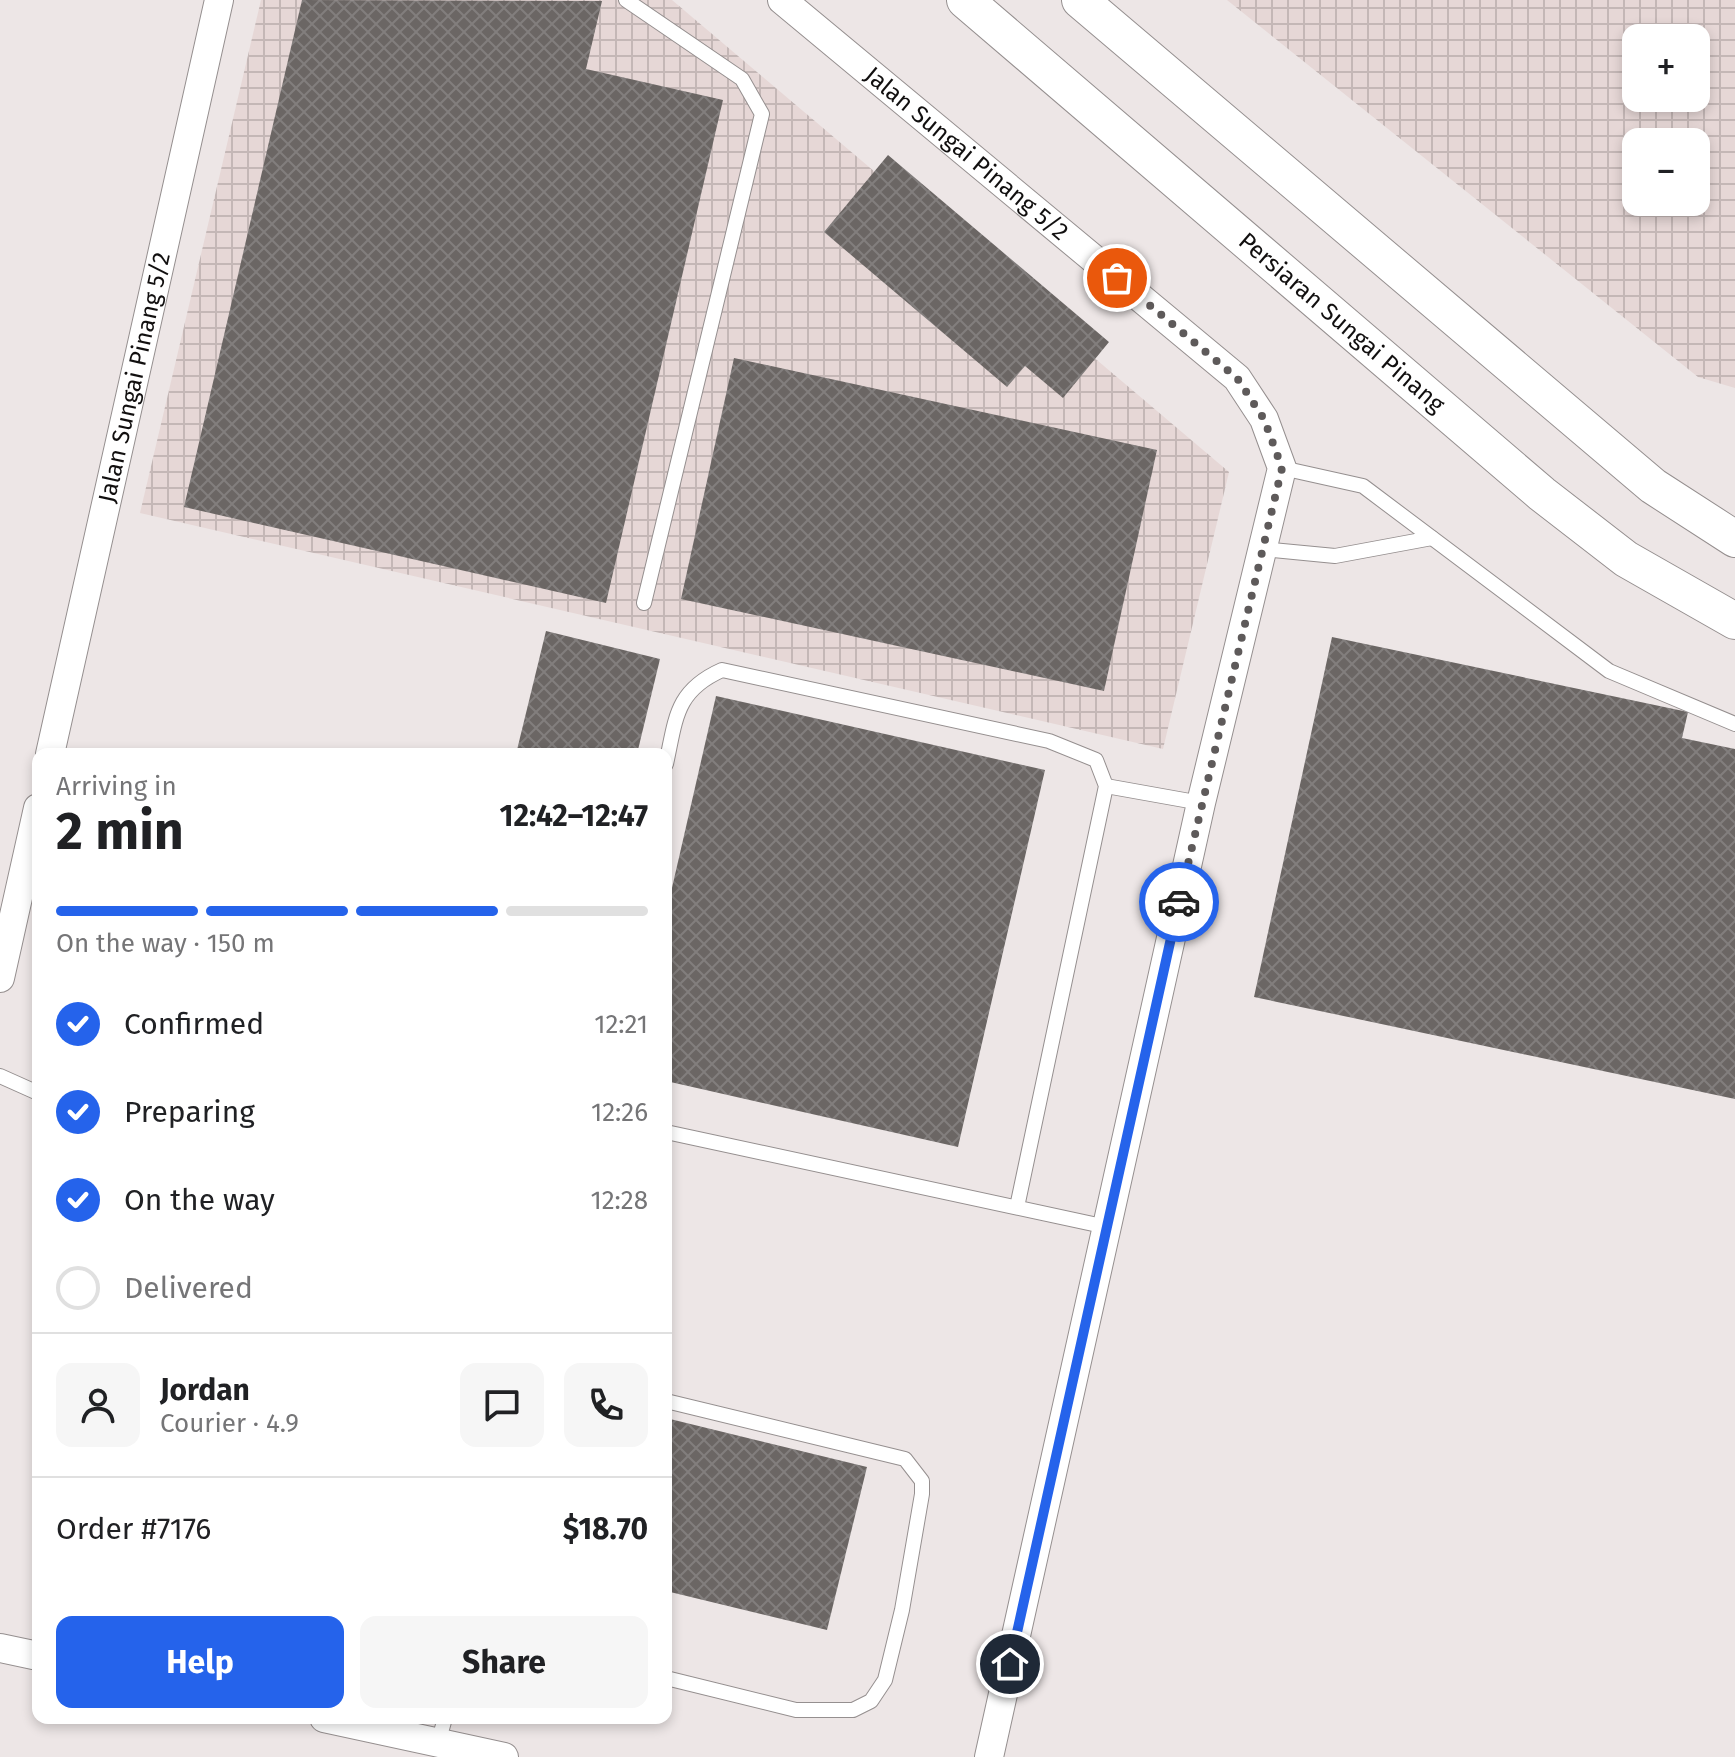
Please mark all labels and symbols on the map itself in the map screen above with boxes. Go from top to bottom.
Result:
street label: Jalan Sungai Pinang 5/2 [859,61,1074,246]
street label: Persiaran Sungai Pinang [1233,227,1451,419]
pin [1083,244,1151,312]
street label: Jalan Sungai Pinang 5/2 [93,249,176,505]
courier [1139,862,1219,942]
pin [976,1630,1044,1698]

